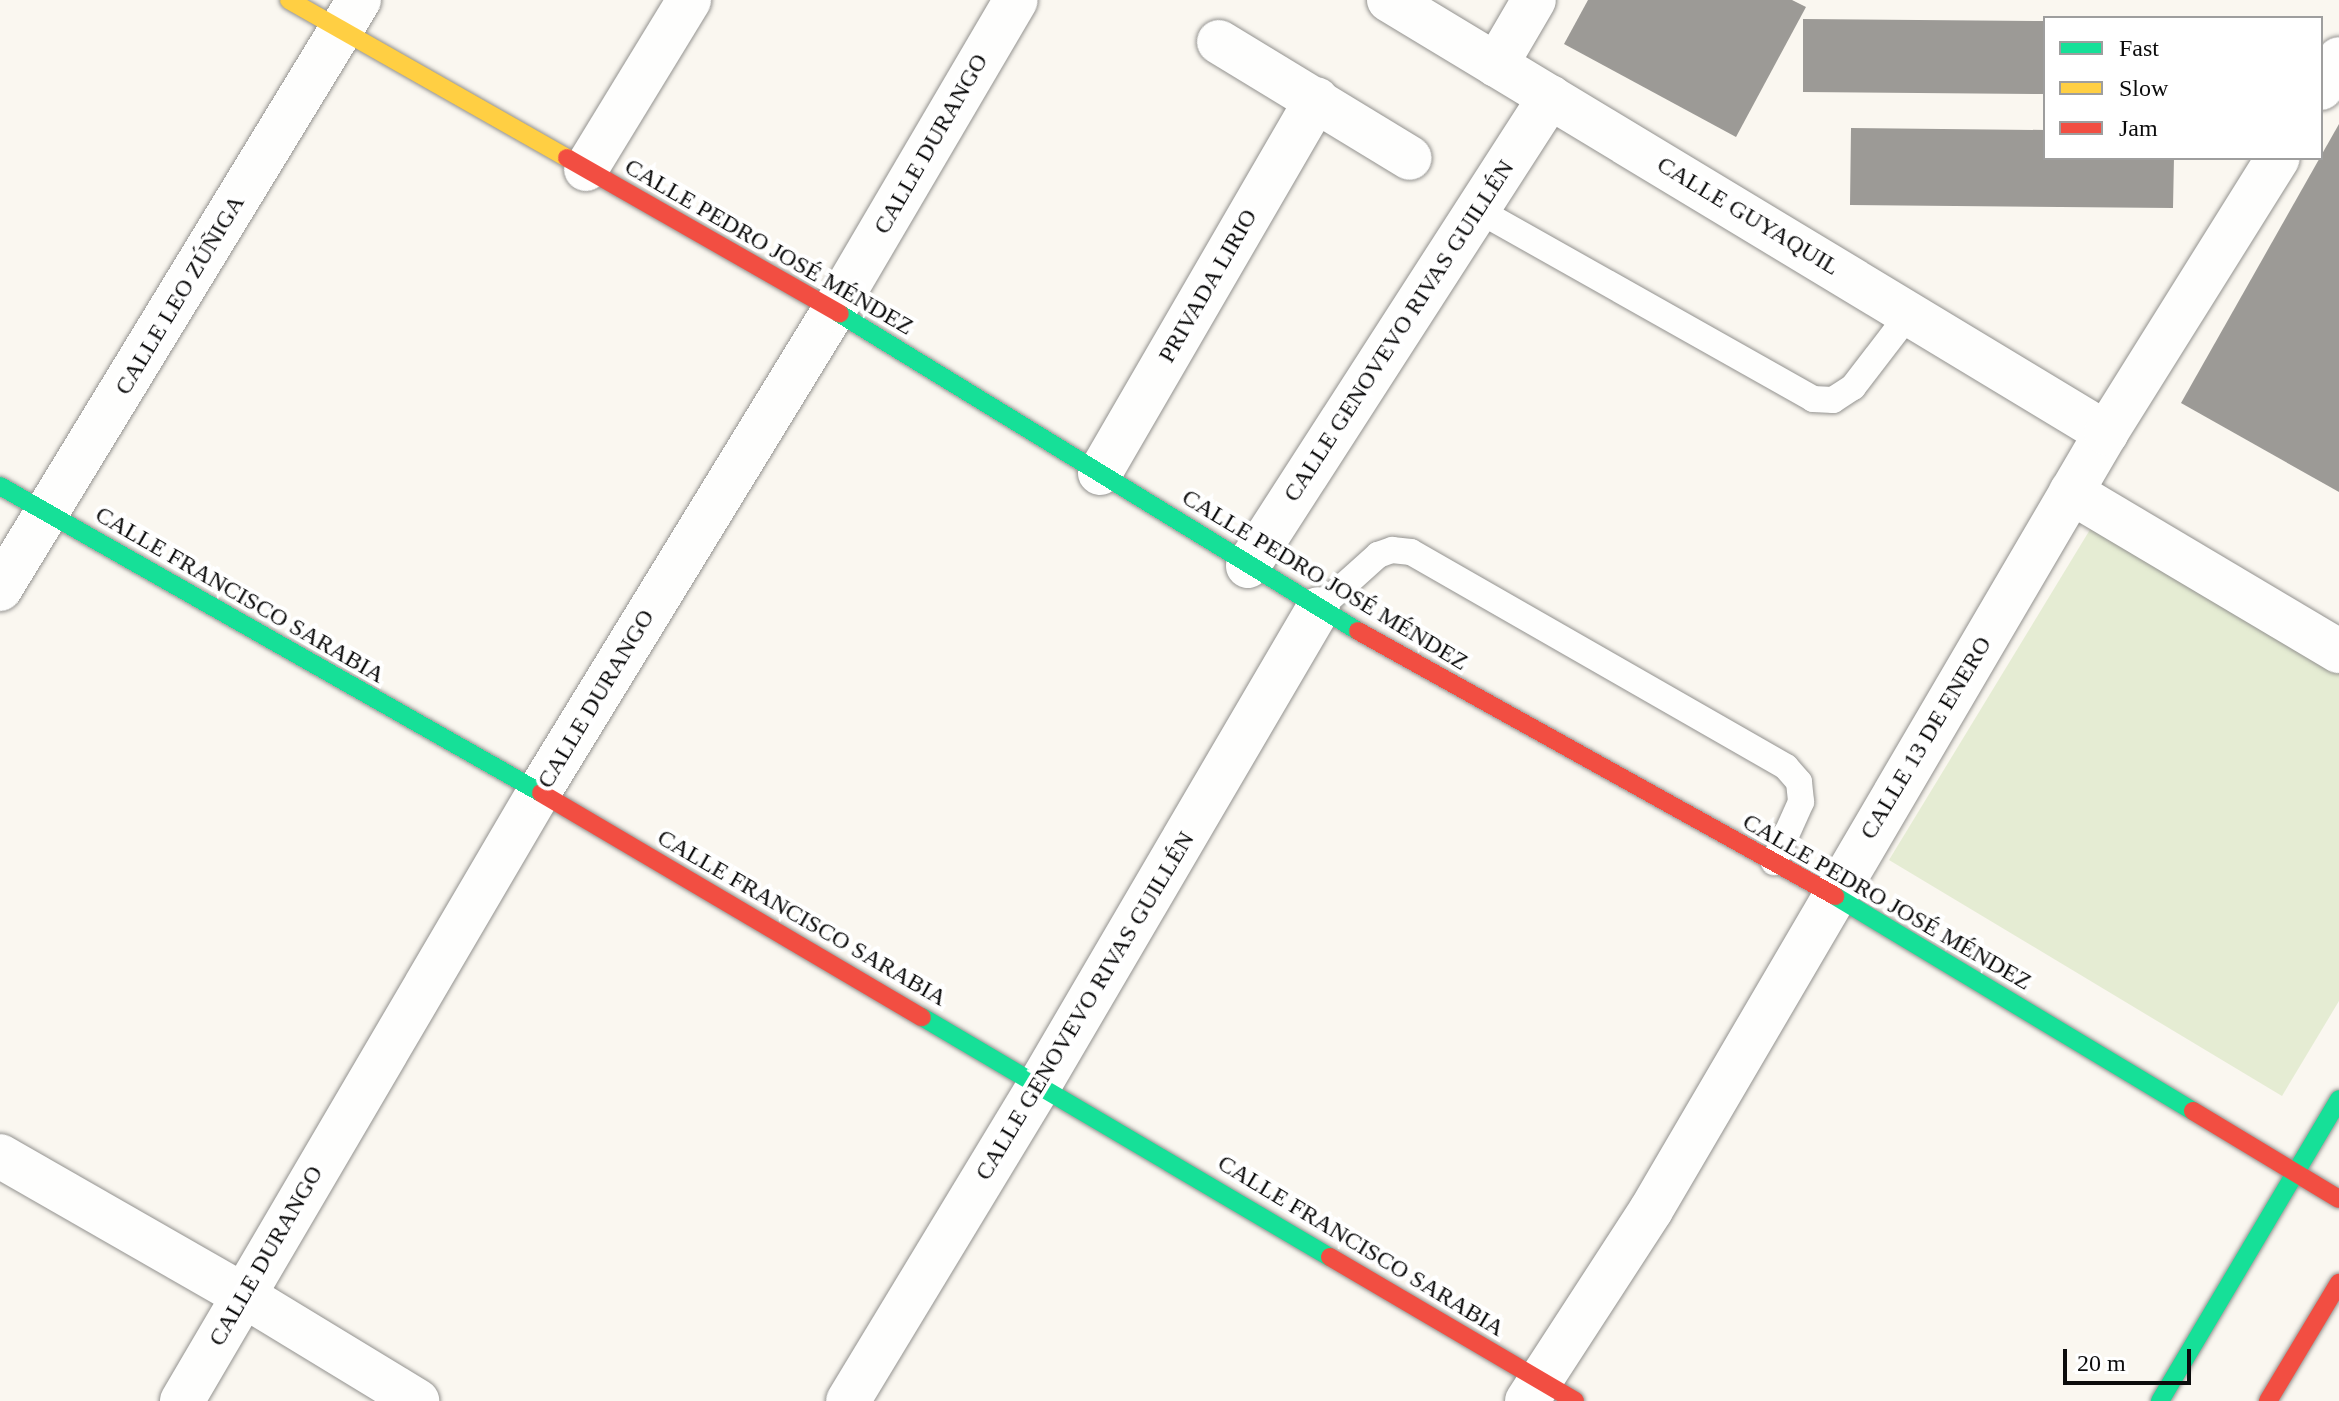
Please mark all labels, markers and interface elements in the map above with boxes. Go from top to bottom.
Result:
legend [2043,16,2323,160]
text: Fast [2119,35,2159,61]
street label: CALLE DURANGO [868,49,994,239]
text: Slow [2119,75,2168,101]
text: Jam [2119,115,2158,141]
street label: CALLE GUYAQUIL [1652,150,1844,282]
street label: CALLE PEDRO JOSÉ MÉNDEZ [619,152,919,342]
street label: CALLE GENOVEVO RIVAS GUILLÉN [1278,155,1520,507]
street label: CALLE LEO ZÚÑIGA [109,190,251,400]
street label: PRIVADA LIRIO [1152,204,1264,368]
street label: CALLE PEDRO JOSÉ MÉNDEZ [1177,483,1473,677]
street label: CALLE FRANCISCO SARABIA [90,500,390,690]
street label: CALLE DURANGO [531,604,661,794]
street label: CALLE 13 DE ENERO [1854,631,1998,845]
street label: CALLE PEDRO JOSÉ MÉNDEZ [1737,807,2037,997]
street label: CALLE FRANCISCO SARABIA [652,823,952,1013]
street label: CALLE GENOVEVO RIVAS GUILLÉN [969,826,1201,1186]
street label: CALLE FRANCISCO SARABIA [1212,1149,1510,1343]
street label: CALLE DURANGO [203,1161,329,1351]
scale bar [2067,1333,2195,1383]
text: 20 m [2077,1350,2126,1376]

